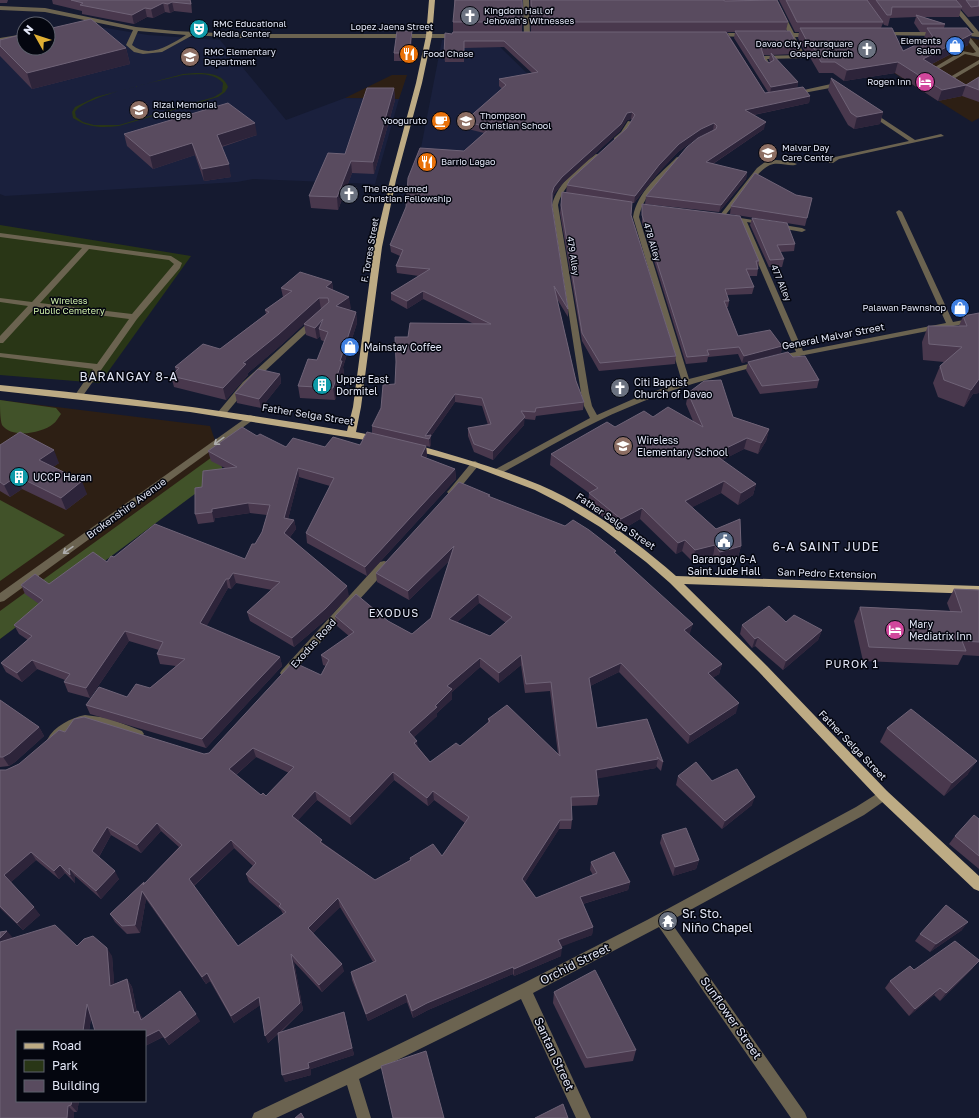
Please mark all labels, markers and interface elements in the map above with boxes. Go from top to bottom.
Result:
church icon: Kingdom Hall of Jehovah's Witnesses [459,5,481,27]
place label: Kingdom Hall of Jehovah's Witnesses [484,5,574,26]
north arrow [16,16,56,56]
theatre icon: RMC Educational Media Center [188,18,210,40]
place label: RMC Educational Media Center [213,18,287,39]
street label: Lopez Jaena Street [351,21,434,32]
text: N [20,22,36,37]
place label: Elements Salon [900,35,941,56]
shop icon: Elements Salon [944,35,966,57]
place label: Davao City Foursquare Gospel Church [756,38,853,59]
church icon: Davao City Foursquare Gospel Church [856,38,878,60]
restaurant icon: Food Chase [398,43,420,65]
school or university icon: RMC Elementary Department [179,46,201,68]
place label: RMC Elementary Department [204,46,276,67]
place label: Food Chase [423,48,474,59]
hotel icon: Rogen Inn [914,71,936,93]
place label: Rogen Inn [867,76,911,87]
school or university icon: Rizal Memorial Colleges [128,99,150,121]
place label: Rizal Memorial Colleges [153,99,217,120]
cafe icon: Yooguruto [430,110,452,132]
school or university icon: Thompson Christian School [455,110,477,132]
place label: Thompson Christian School [480,110,551,131]
place label: Yooguruto [382,115,427,126]
school or university icon: Malvar Day Care Center [757,142,779,164]
place label: Malvar Day Care Center [782,142,834,163]
restaurant icon: Barrio Lagao [416,151,438,173]
place label: Barrio Lagao [441,156,496,167]
church icon: The Redeemed Christian Fellowship [338,183,360,205]
place label: The Redeemed Christian Fellowship [363,183,452,204]
street label: F. Torres Street [358,216,381,283]
street label: 478 Alley [641,221,664,262]
street label: 479 Alley [565,236,582,276]
street label: 477 Alley [769,263,794,303]
park label: Wireless Public Cemetery [33,295,105,316]
shop icon: Palawan Pawnshop [949,297,971,319]
place label: Palawan Pawnshop [862,302,946,313]
street label: General Malvar Street [781,320,885,352]
shop icon: Mainstay Coffee [339,336,361,358]
place label: Mainstay Coffee [364,341,442,353]
district label: BARANGAY 8-A [80,369,178,384]
place label: Upper East Dormitel [336,373,389,397]
building icon: Upper East Dormitel [311,374,333,396]
place label: Citi Baptist Church of Davao [634,376,712,400]
church icon: Citi Baptist Church of Davao [609,377,631,399]
street label: Father Selga Street [261,401,355,427]
place label: Wireless Elementary School [637,434,728,458]
school or university icon: Wireless Elementary School [612,435,634,457]
one-way arrow [213,437,224,445]
building icon: UCCP Haran [8,466,30,488]
place label: UCCP Haran [33,471,92,483]
street label: Brokenshire Avenue [84,475,168,541]
street label: Father Selga Street [574,490,658,552]
public building icon: Barangay 6-A Saint Jude Hall [713,530,735,552]
district label: 6-A SAINT JUDE [773,539,879,554]
one-way arrow [63,546,74,554]
place label: Barangay 6-A Saint Jude Hall [688,553,760,577]
street label: San Pedro Extension [777,565,877,581]
district label: EXODUS [369,606,419,619]
street label: Exodus Road [288,616,338,670]
place label: Mary Mediatrix Inn [909,618,972,642]
hotel icon: Mary Mediatrix Inn [884,619,906,641]
district label: PUROK 1 [825,657,879,670]
street label: Father Selga Street [816,707,890,783]
place label: Sr. Sto. Niño Chapel [682,906,753,935]
temple icon: Sr. Sto. Niño Chapel [657,910,679,932]
street label: Orchid Street [537,939,612,988]
street label: Sunflower Street [697,974,766,1062]
street label: Santan Street [531,1015,578,1093]
legend [16,1030,146,1102]
text: Road [52,1038,81,1053]
text: Park [52,1058,78,1073]
text: Building [52,1078,100,1093]

